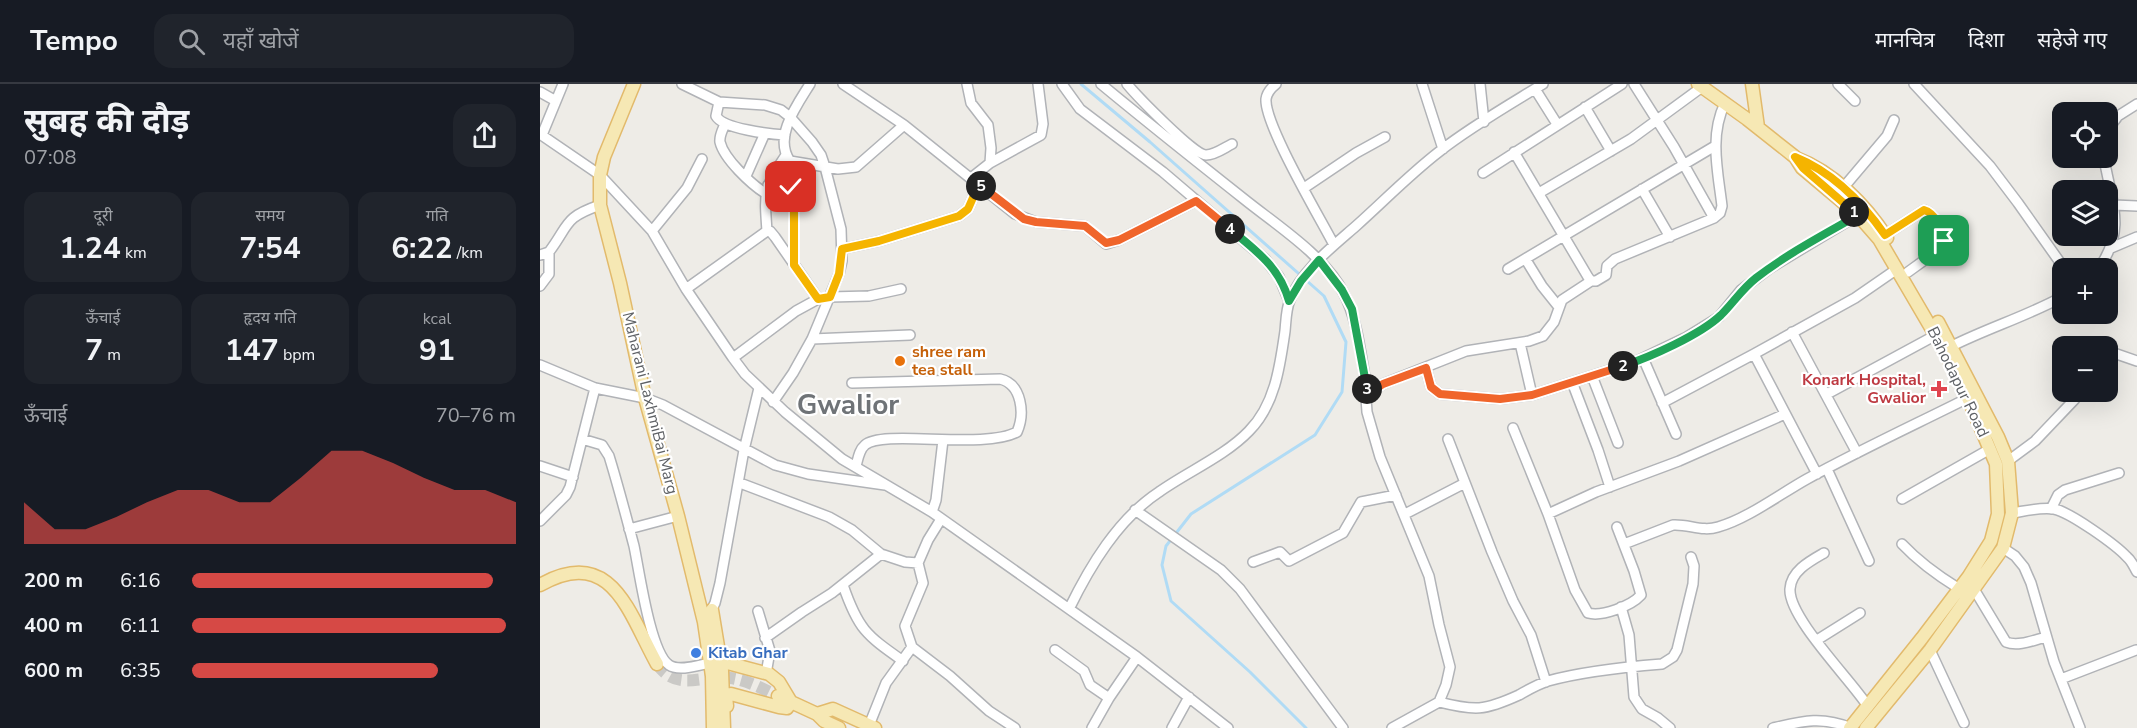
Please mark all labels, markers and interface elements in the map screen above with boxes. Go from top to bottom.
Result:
search box [154,14,574,68]
text: Tempo [30,22,118,60]
icon: search [175,25,208,58]
text: यहाँ खोजें [223,26,299,56]
text: मानचित्र [1875,26,1935,54]
text: दिशा [1968,26,2004,54]
text: सहेजे गए [2037,26,2107,54]
text: सुबह की दौड़ [24,99,189,144]
map controls [2052,102,2118,402]
button: locate [2052,102,2118,168]
button: share [453,104,516,167]
text: 07:08 [24,144,77,171]
pin [765,161,816,212]
icon: check [774,170,807,203]
pin: 5 [966,171,996,201]
text: 5 [976,175,986,197]
button: layers [2052,180,2118,246]
pin: 1 [1839,197,1869,227]
text: 1 [1849,201,1859,223]
text: दूरी [93,205,113,227]
text: समय [255,205,285,227]
text: गति [426,205,448,227]
pin: 4 [1215,214,1245,244]
pin [1918,215,1969,266]
text: 4 [1225,218,1235,240]
icon: arrive [1927,224,1960,257]
text: 1.24 [59,228,121,269]
text: 7:54 [239,228,301,269]
text: 6:22 [391,228,453,269]
text: km [121,242,147,264]
text: /km [453,242,483,264]
button: + [2052,258,2118,324]
text: ऊँचाई [86,307,120,329]
text: हृदय गति [244,307,296,329]
text: kcal [423,308,451,330]
street label: Maharani LaxhmiBai Marg [617,310,683,496]
street label: Bahodapur Road [1922,323,1994,441]
text: 7 [85,330,103,371]
text: 147 [225,330,279,371]
text: 91 [419,330,455,371]
button: − [2052,336,2118,402]
place label: shree ram tea stall [912,341,986,381]
text: m [103,344,121,366]
text: bpm [279,344,315,366]
pin: 2 [1608,351,1638,381]
marker: shree ram tea stall [893,354,907,368]
text: 2 [1618,355,1628,377]
place label: Konark Hospital, Gwalior [1802,369,1927,409]
pin: 3 [1352,374,1382,404]
text: 3 [1362,378,1372,400]
marker: Konark Hospital, Gwalior [1930,380,1948,398]
district label: Gwalior [797,386,899,424]
text: ऊँचाई [24,402,67,429]
text: 70–76 m [436,402,516,429]
text: 200 m [24,567,83,594]
text: 6:16 [120,567,161,594]
text: 400 m [24,612,83,639]
text: 6:11 [120,612,161,639]
place label: Kitab Ghar [708,642,788,664]
marker: Kitab Ghar [689,646,703,660]
text: 600 m [24,657,83,684]
text: 6:35 [120,657,161,684]

